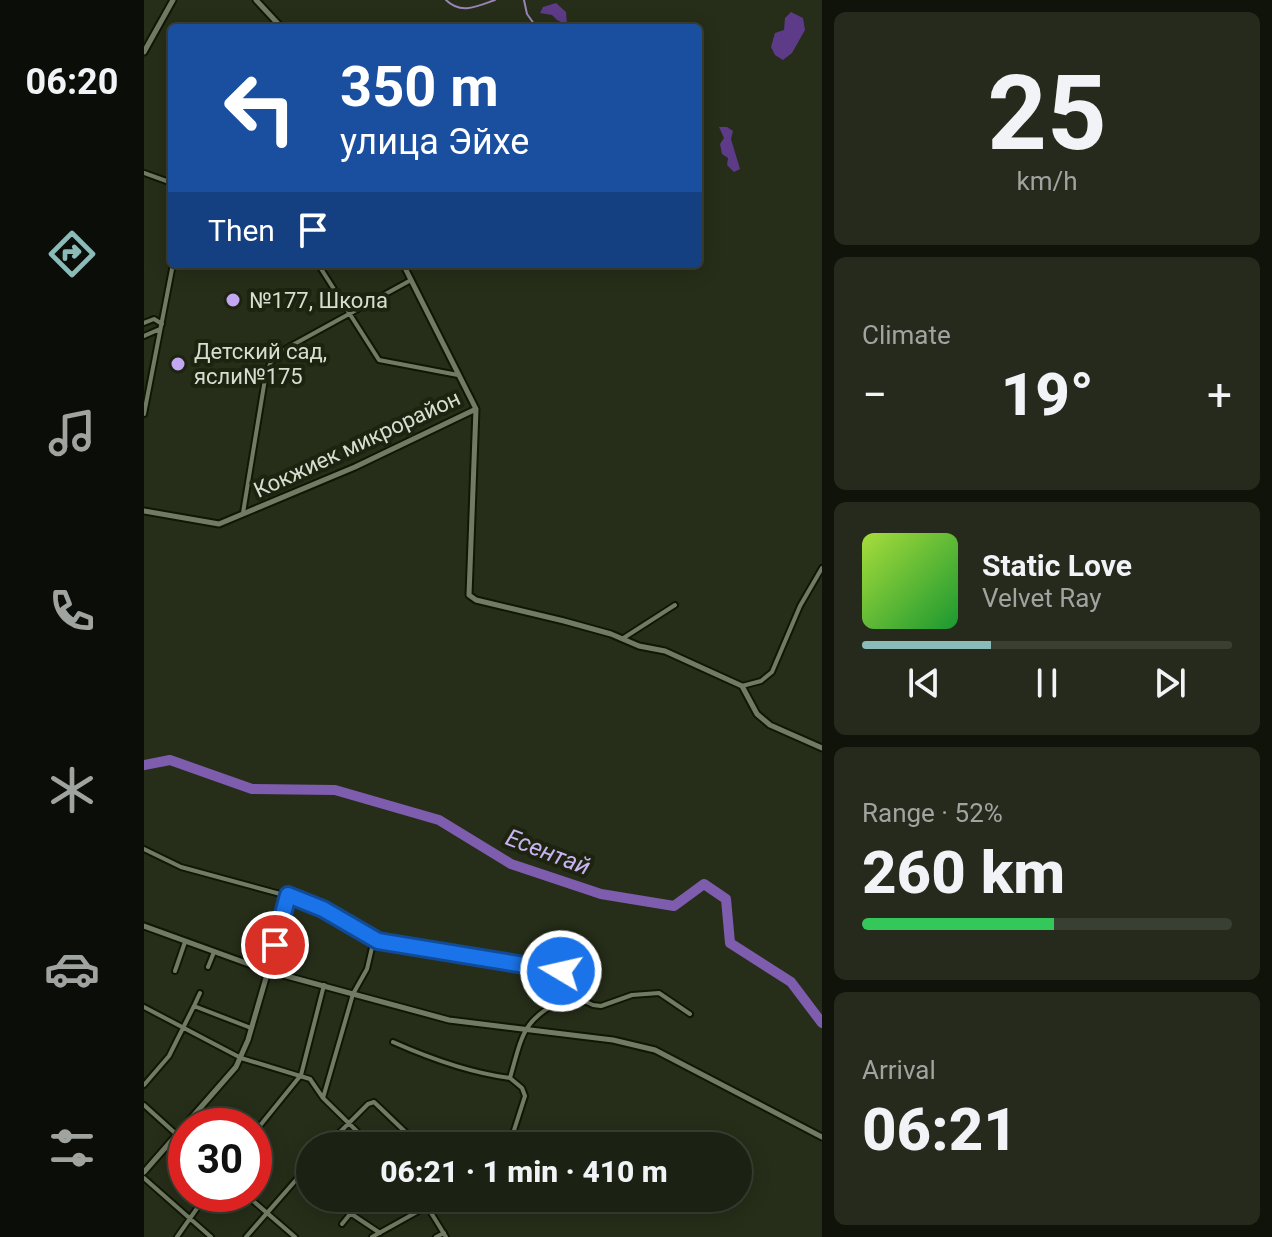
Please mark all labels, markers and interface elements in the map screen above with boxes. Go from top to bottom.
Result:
text: 25 [987,53,1107,174]
text: 350 m [340,54,499,120]
icon: left [208,56,312,160]
text: 06:20 [26,61,118,103]
text: улица Эйхе [340,121,529,163]
text: km/h [1016,166,1078,196]
icon: arrive [291,208,335,252]
text: Then [208,213,275,248]
icon: directions [44,226,100,282]
place label: №177, Школа [249,288,388,313]
marker: №177, Школа [224,291,242,309]
text: Climate [862,320,951,350]
place label: Детский сад, ясли№175 [194,339,327,389]
marker: Детский сад, ясли№175 [169,355,187,373]
text: 19° [1001,359,1094,430]
text: − [862,369,887,421]
text: + [1207,369,1232,421]
street label: Кокжиек микрорайон [250,385,464,503]
icon: music [44,405,100,461]
text: Static Love [982,548,1132,583]
icon: phone [44,583,100,639]
text: Velvet Ray [982,583,1102,613]
icon: previous [902,661,946,705]
icon: pause [1025,661,1069,705]
icon: next [1148,661,1192,705]
icon: climate [44,762,100,818]
text: Range · 52% [862,798,1003,828]
water label: Есентай [502,823,594,881]
text: 260 km [862,837,1065,908]
pin [241,911,309,979]
icon: arrive [253,923,297,967]
position arrow [519,929,603,1013]
icon: car [44,941,100,997]
text: Arrival [862,1055,936,1085]
text: 06:21 [862,1094,1018,1165]
speed limit sign: 30 [168,1108,272,1212]
icon: filters [44,1120,100,1176]
text: 06:21 · 1 min · 410 m [380,1154,668,1189]

